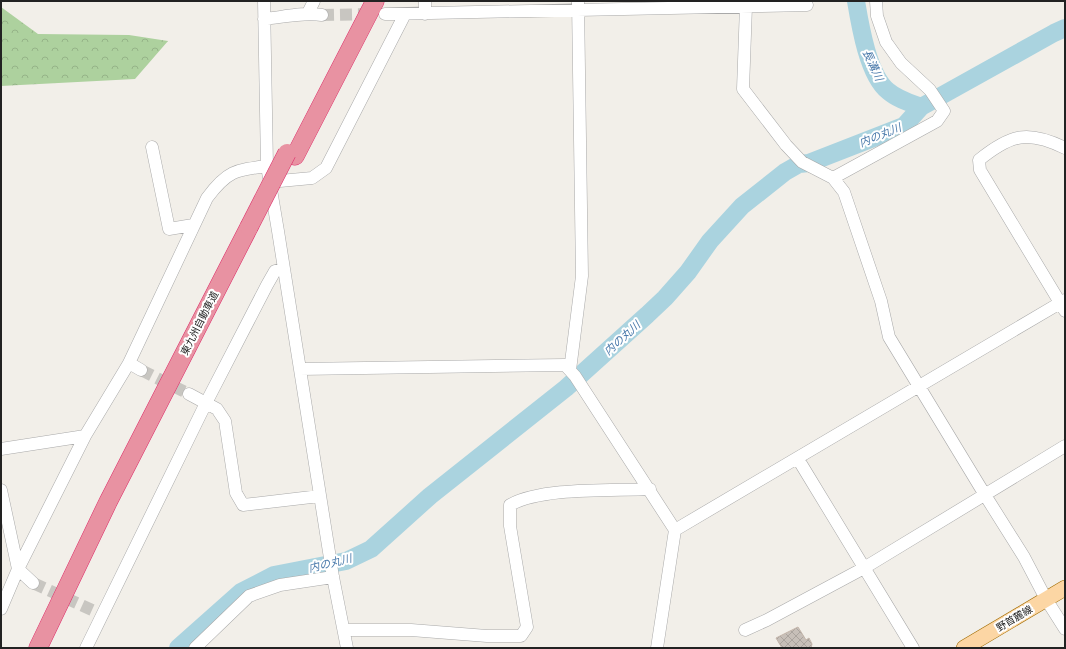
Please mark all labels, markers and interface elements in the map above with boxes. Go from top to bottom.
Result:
water label: 長溝川 [860,47,887,84]
water label: 内の丸川 [857,120,904,150]
street label: 東九州自動車道 [178,289,220,357]
water label: 内の丸川 [601,317,644,358]
water label: 内の丸川 [307,551,354,575]
street label: 野首麓線 [994,603,1034,633]

